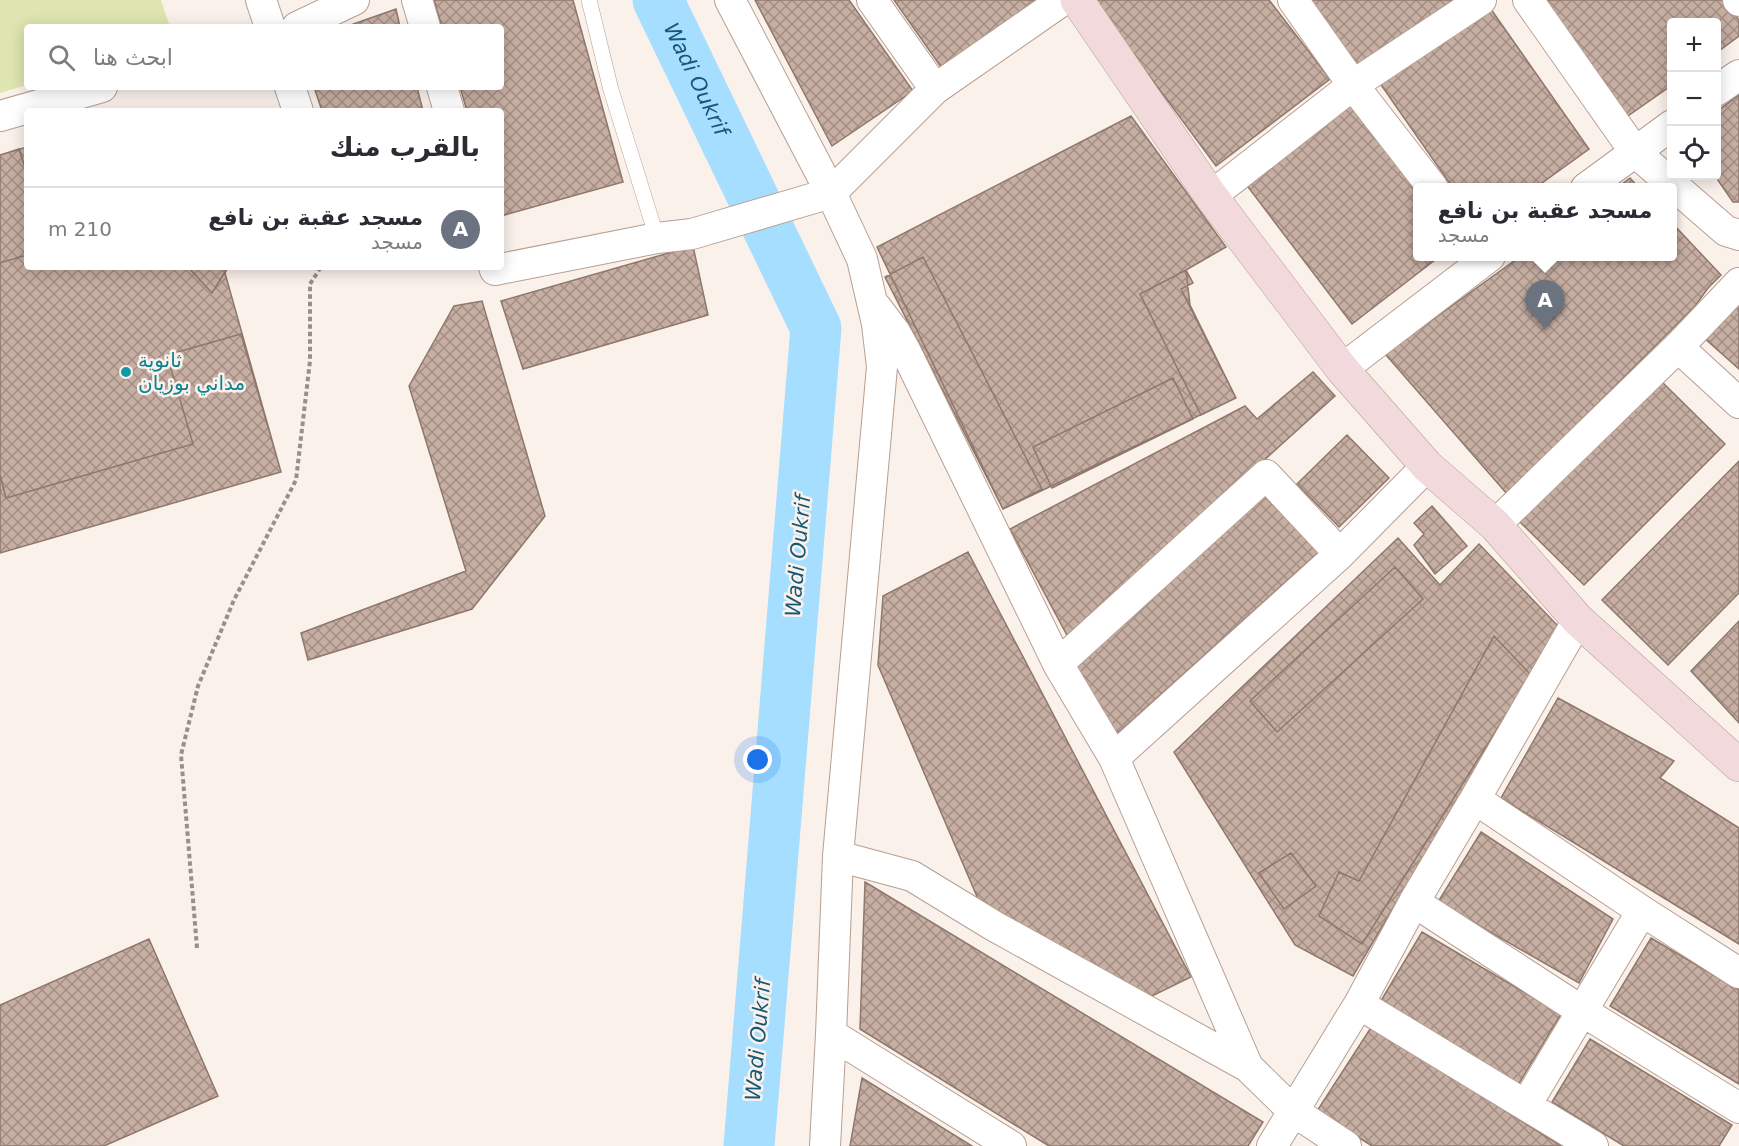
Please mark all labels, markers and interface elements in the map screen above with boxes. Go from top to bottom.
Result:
map controls [1667,18,1721,180]
button: + [1667,18,1721,72]
water label: Wadi Oukrif [659,19,735,143]
search box [24,24,504,90]
icon: search [45,41,78,74]
text: ابحث هنا [93,45,173,70]
button: − [1667,72,1721,126]
button: locate [1667,126,1721,180]
text: بالقرب منك [330,132,480,162]
popup [1413,183,1677,261]
text: مسجد عقبة بن نافع [1438,198,1652,223]
text: مسجد عقبة بن نافع [208,205,423,230]
text: 210 m [48,217,112,241]
text: A [453,217,468,241]
text: مسجد [1438,223,1490,247]
text: مسجد [371,230,423,254]
pin: A [1526,280,1564,330]
place label: ثانوية مداني بوزيان [138,348,245,396]
marker: ثانوية مداني بوزيان [119,365,133,379]
water label: Wadi Oukrif [781,491,816,618]
your location [743,745,772,774]
water label: Wadi Oukrif [741,975,776,1102]

